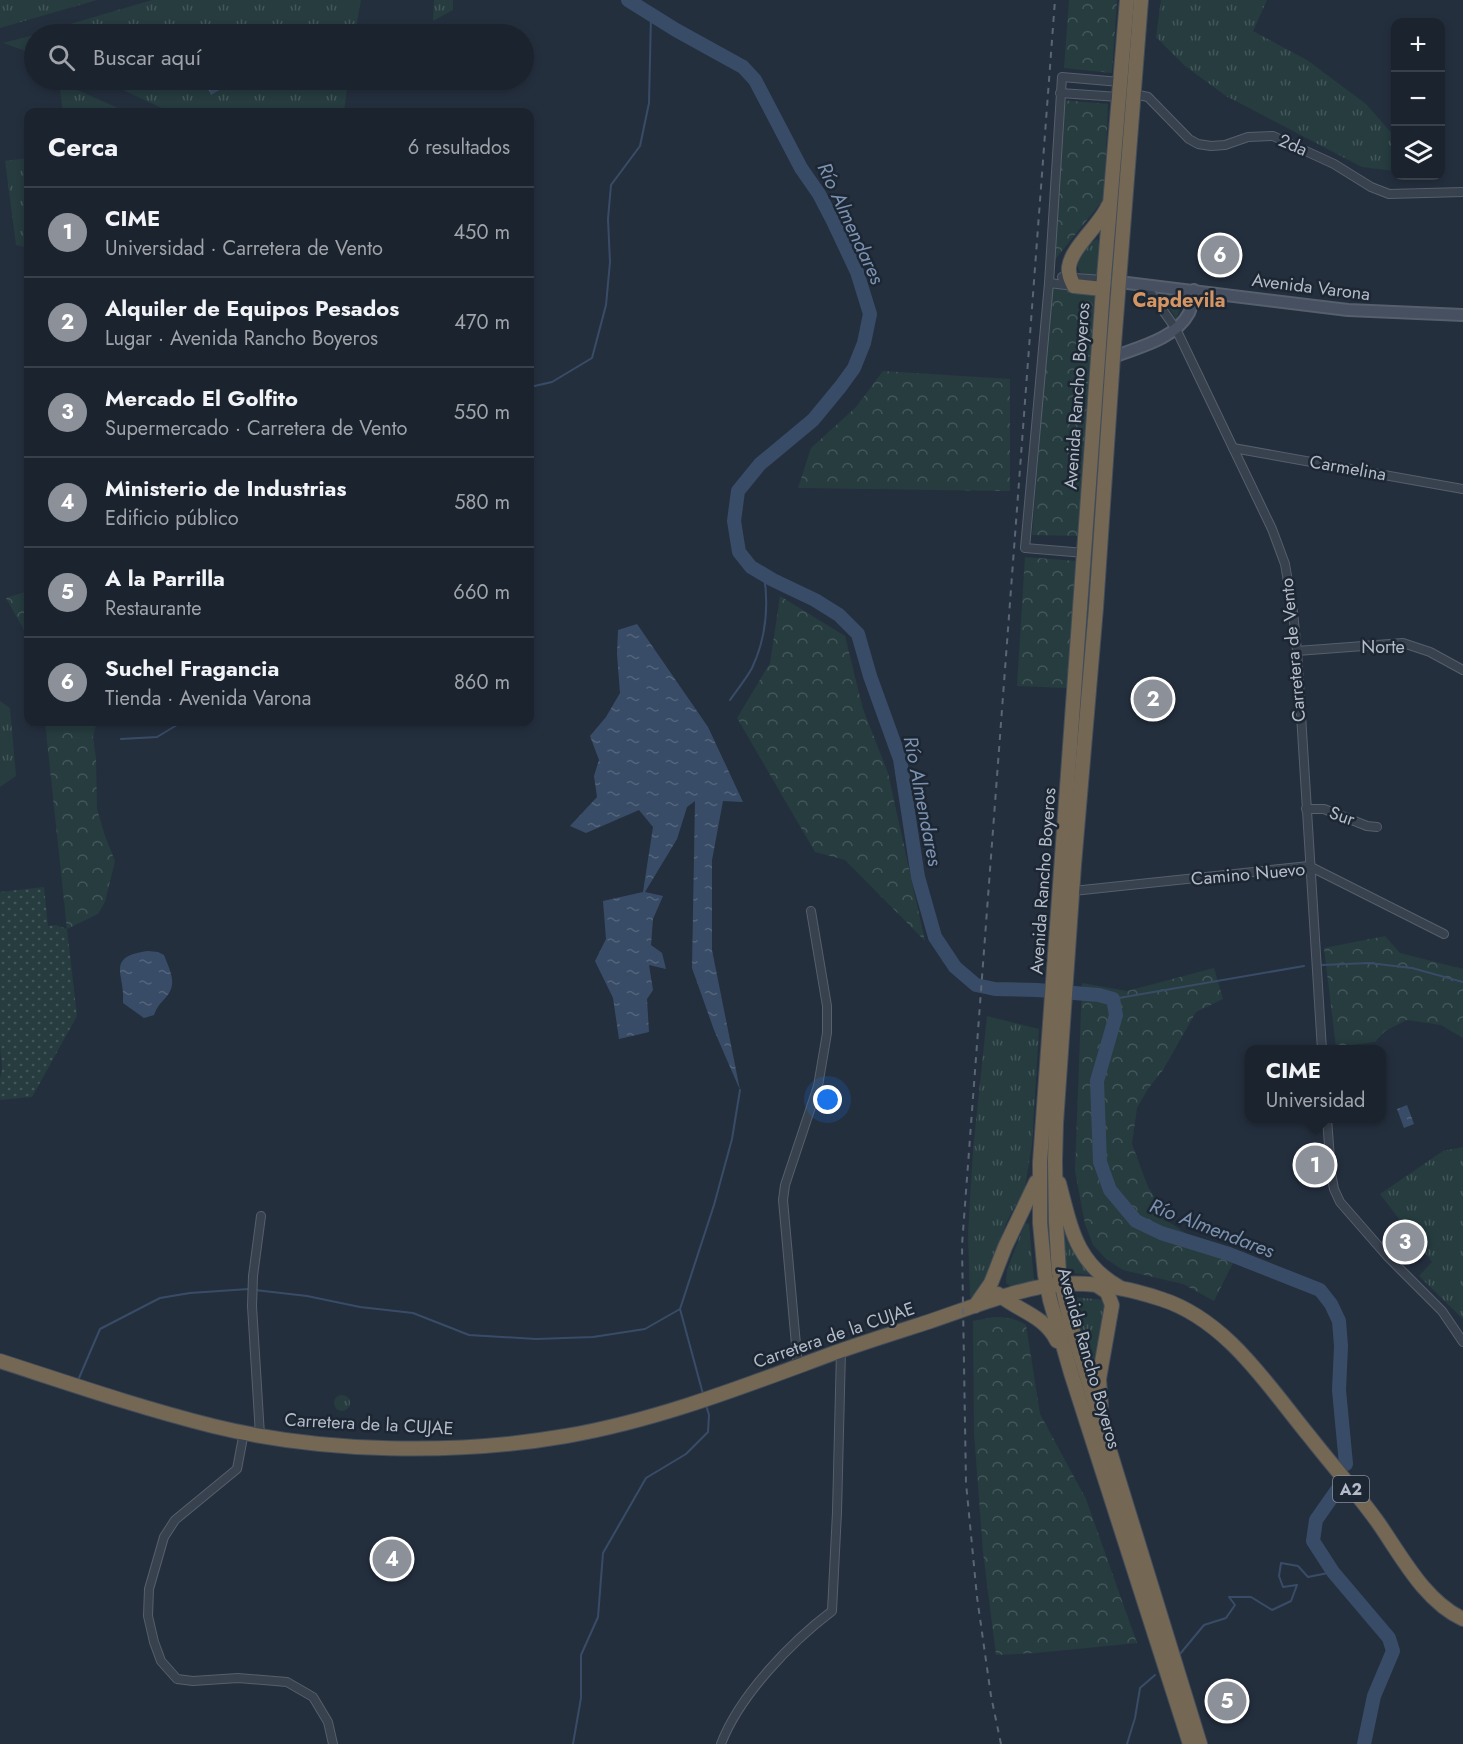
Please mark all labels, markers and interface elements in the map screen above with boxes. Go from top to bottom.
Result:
map controls [1391,18,1445,180]
button: + [1391,18,1445,72]
search box [24,24,534,90]
icon: search [45,41,78,74]
text: Buscar aquí [93,41,201,73]
button: − [1391,72,1445,126]
button: layers [1391,126,1445,180]
street label: 2da [1274,127,1312,163]
text: Cerca [48,128,118,166]
text: 6 resultados [408,133,510,162]
water label: Río Almendares [810,158,892,289]
text: CIME [105,202,160,234]
text: 1 [62,218,73,247]
text: 450 m [453,218,510,247]
pin: 6 [1200,232,1240,278]
text: Universidad · Carretera de Vento [105,234,383,263]
street label: Avenida Varona [1250,267,1372,307]
district label: Capdevila [1133,286,1225,315]
text: Alquiler de Equipos Pesados [105,292,399,324]
street label: Avenida Rancho Boyeros [1057,302,1097,490]
text: 2 [61,308,74,337]
text: 470 m [454,308,510,337]
text: Lugar · Avenida Rancho Boyeros [105,324,378,353]
text: Mercado El Golfito [105,382,298,414]
text: 3 [61,398,74,427]
text: 550 m [454,398,510,427]
text: Supermercado · Carretera de Vento [105,414,407,443]
street label: Carmelina [1308,448,1388,488]
text: Ministerio de Industrias [105,472,346,504]
text: 4 [61,488,74,517]
text: 580 m [454,488,510,517]
text: Edificio público [105,504,239,533]
text: A la Parrilla [105,562,225,594]
street label: Carretera de Vento [1274,577,1312,723]
text: 5 [61,578,74,607]
text: 660 m [453,578,510,607]
text: Restaurante [105,594,202,623]
street label: Norte [1361,634,1405,660]
text: Suchel Fragancia [105,652,279,684]
text: 6 [61,668,74,697]
text: 860 m [454,668,510,697]
pin: 2 [1134,676,1172,722]
text: Tienda · Avenida Varona [105,684,311,713]
water label: Río Almendares [896,734,949,869]
street label: Avenida Rancho Boyeros [1023,787,1063,975]
street label: Sur [1326,800,1359,833]
street label: Camino Nuevo [1190,856,1306,892]
popup [1245,1045,1386,1123]
text: CIME [1266,1054,1321,1086]
your location [813,1085,842,1114]
text: Universidad [1266,1086,1365,1115]
pin: 1 [1296,1142,1334,1188]
water label: Río Almendares [1145,1191,1279,1266]
pin: 3 [1386,1220,1424,1264]
street label: Avenida Rancho Boyeros [1051,1264,1127,1452]
street label: Carretera de la CUJAE [750,1295,918,1375]
street label: Carretera de la CUJAE [284,1407,454,1441]
road number: A2 [1333,1476,1369,1502]
pin: 4 [372,1536,412,1582]
pin: 5 [1208,1678,1246,1724]

